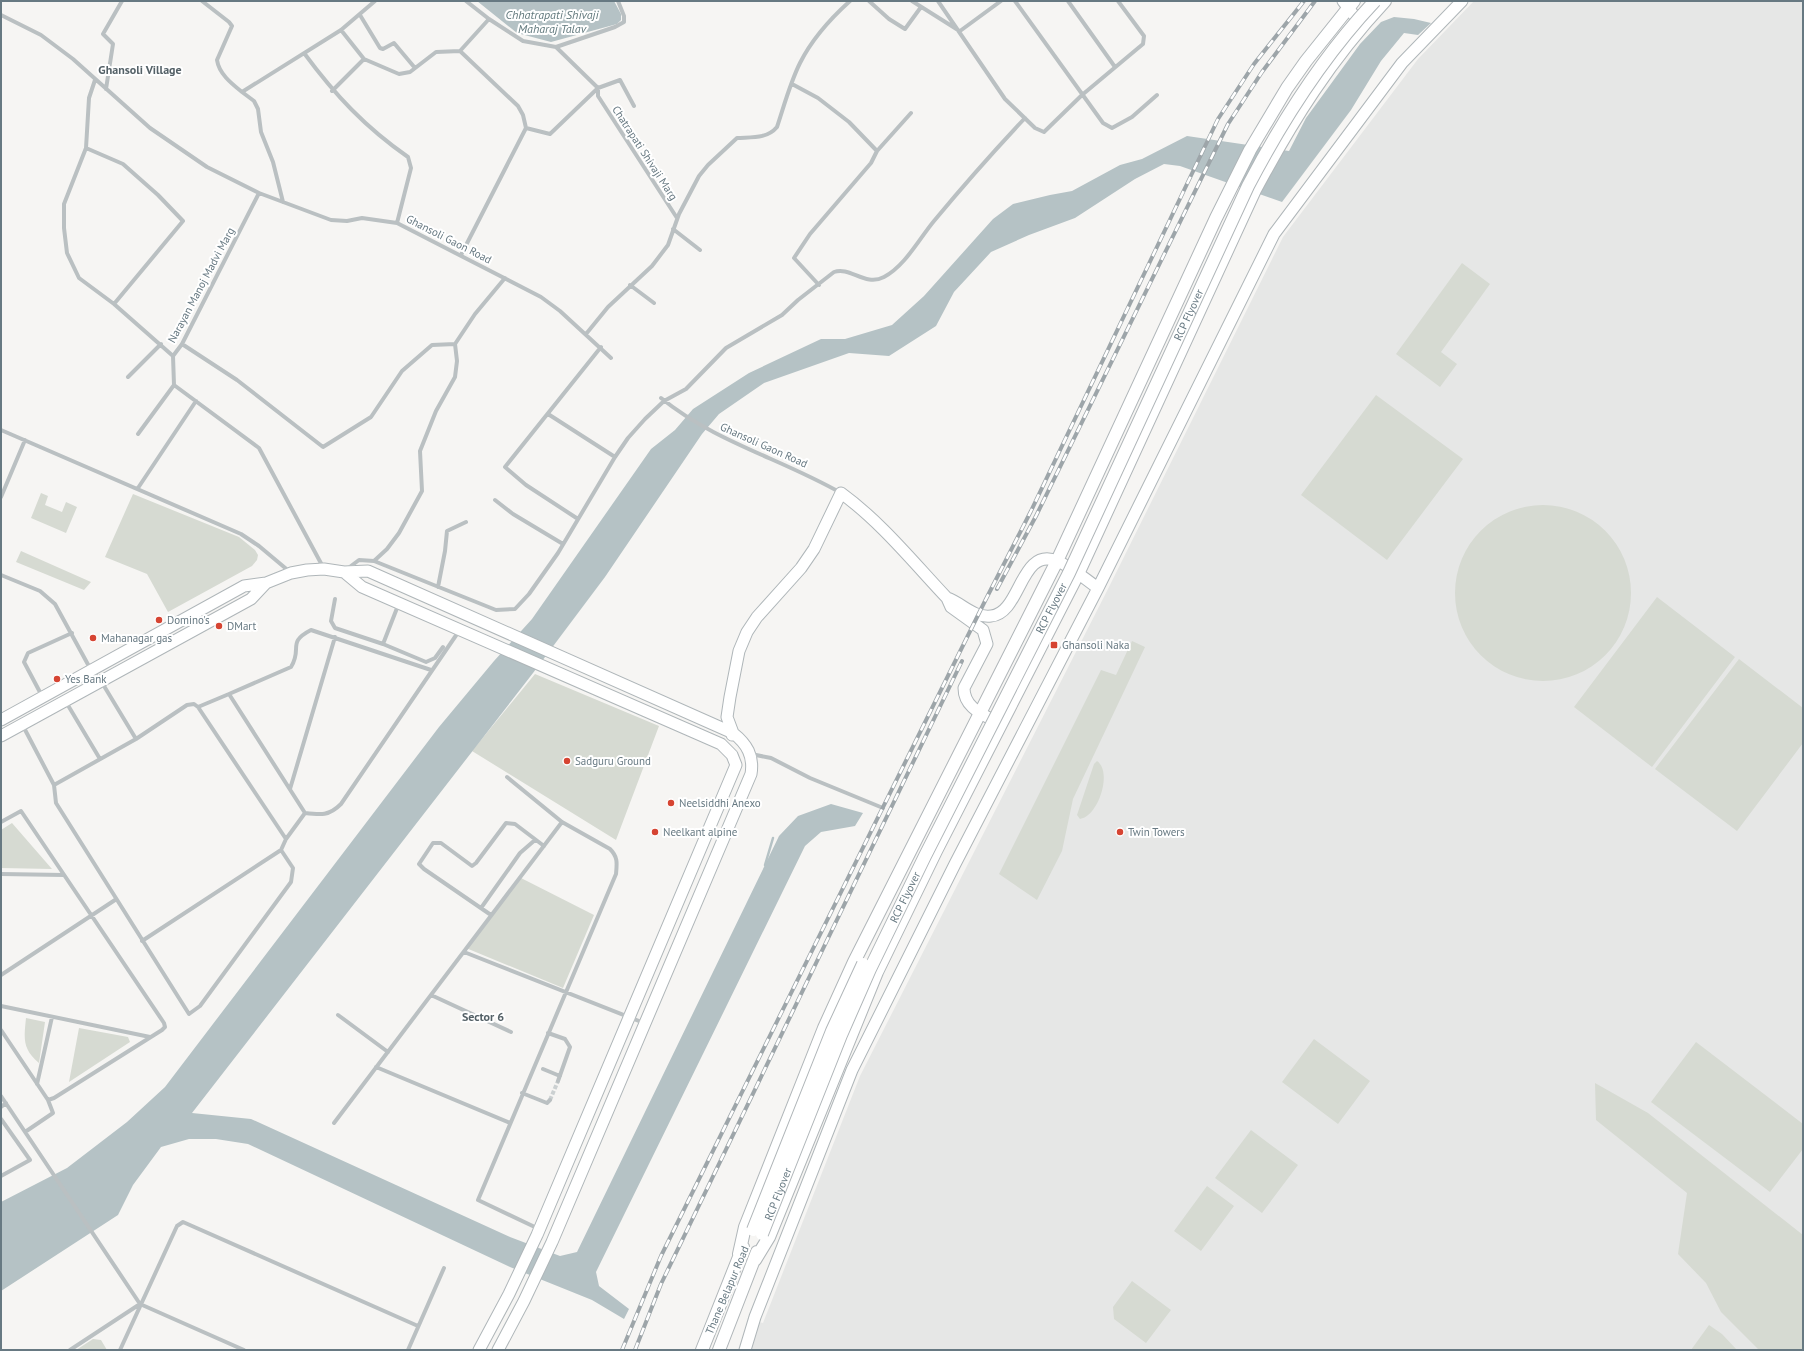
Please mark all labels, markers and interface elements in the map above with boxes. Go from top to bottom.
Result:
water label: Chhatrapati Shivaji Maharaj Talav [505,7,599,36]
district label: Ghansoli Village [98,62,182,77]
street label: Chatrapati Shivaji Marg [609,103,681,203]
street label: Ghansoli Gaon Road [404,211,494,267]
street label: Narayan Manoj Madvi Marg [165,225,237,345]
street label: RCP Flyover [1171,286,1207,343]
street label: Ghansoli Gaon Road [718,419,810,471]
street label: RCP Flyover [1032,580,1070,636]
place label: Domino's [167,613,210,627]
marker: Domino's [154,615,164,625]
place label: DMart [227,619,256,633]
marker: DMart [214,621,224,631]
place label: Mahanagar gas [101,631,173,645]
marker: Mahanagar gas [88,633,98,643]
place label: Ghansoli Naka [1062,638,1129,652]
marker: Ghansoli Naka [1049,640,1059,650]
place label: Yes Bank [65,672,107,686]
marker: Yes Bank [52,674,62,684]
place label: Sadguru Ground [575,754,651,768]
marker: Sadguru Ground [562,756,572,766]
place label: Neelsiddhi Anexo [679,796,761,810]
marker: Neelsiddhi Anexo [666,798,676,808]
place label: Neelkant alpine [663,825,738,839]
place label: Twin Towers [1128,825,1185,839]
marker: Neelkant alpine [650,827,660,837]
marker: Twin Towers [1115,827,1125,837]
street label: RCP Flyover [887,869,923,925]
district label: Sector 6 [462,1009,504,1024]
street label: RCP Flyover [761,1166,795,1222]
street label: Thane Belapur Road [702,1244,752,1336]

